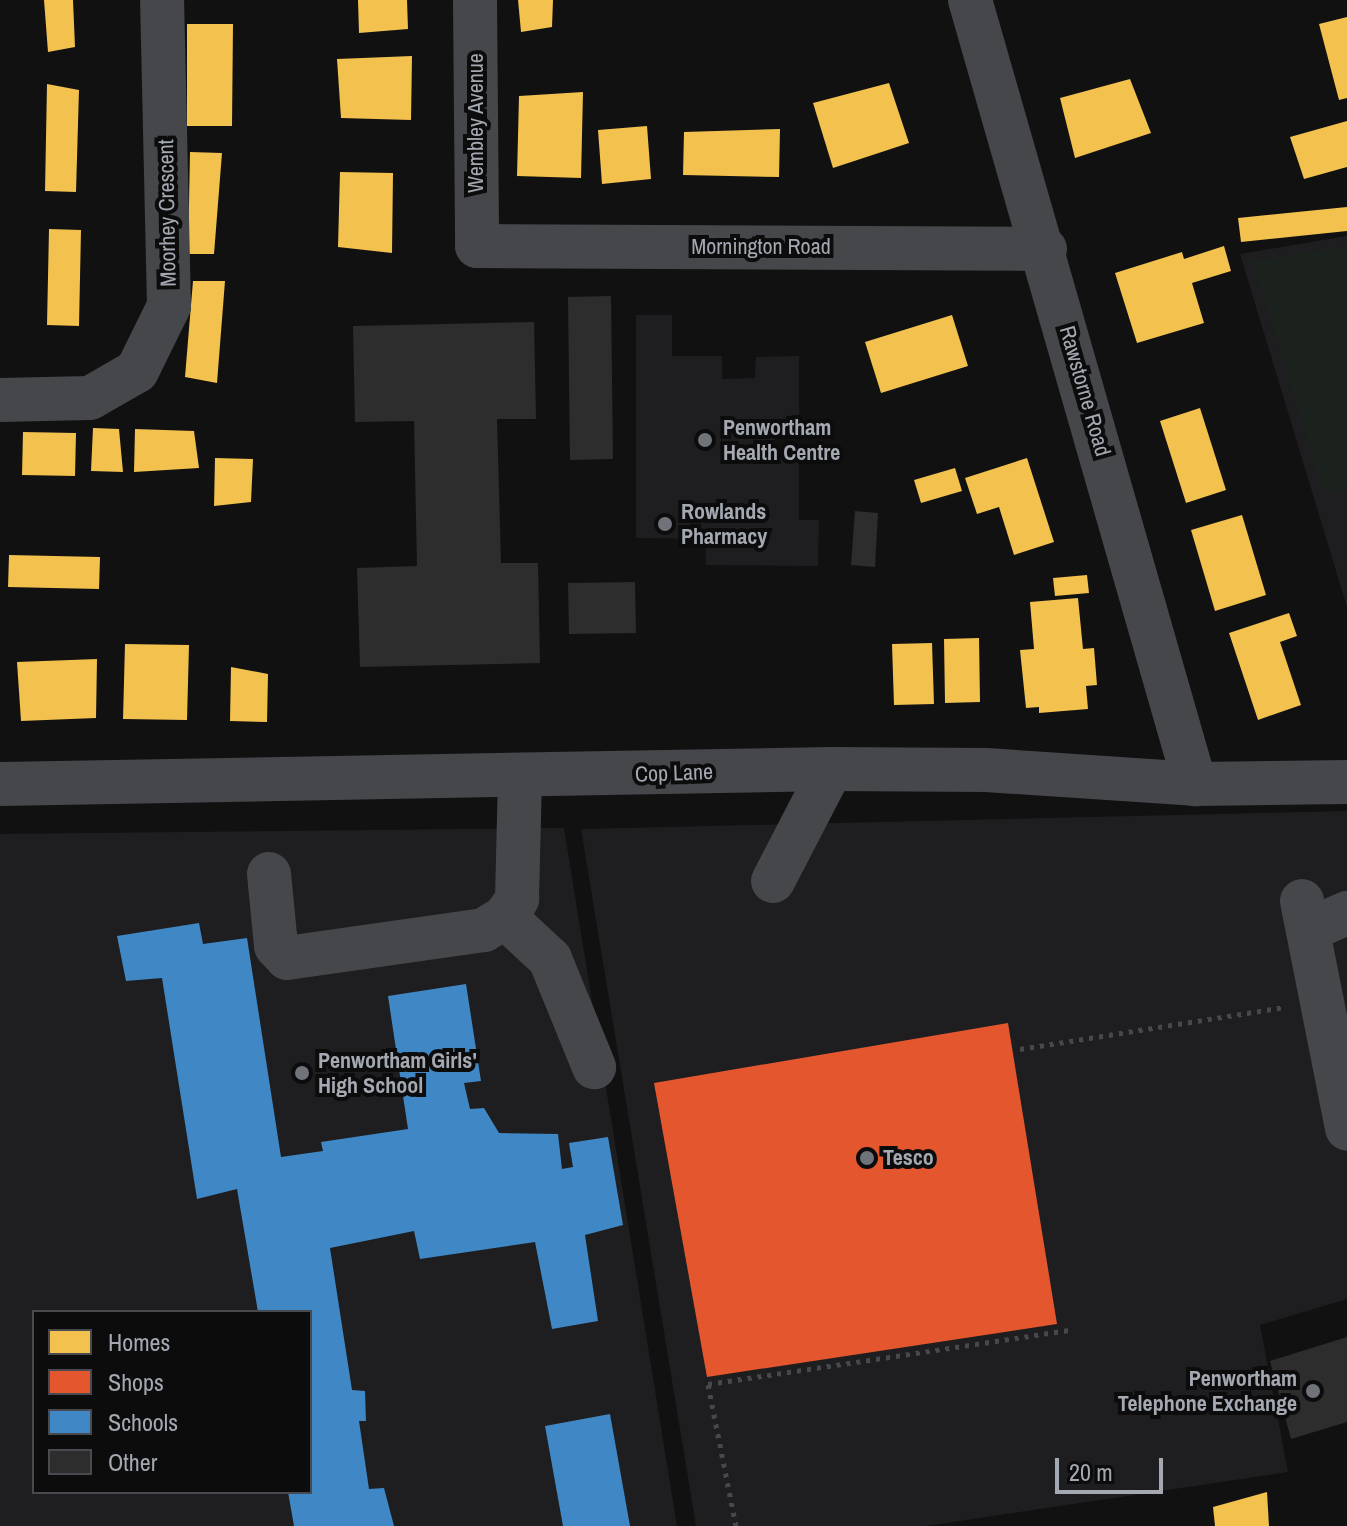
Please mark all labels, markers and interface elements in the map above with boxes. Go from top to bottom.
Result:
street label: Wembley Avenue [463,53,489,193]
street label: Moorhey Crescent [153,139,181,287]
street label: Mornington Road [691,234,831,260]
street label: Rawstorne Road [1054,323,1116,459]
place label: Penwortham Health Centre [723,414,840,466]
marker: Penwortham Health Centre [694,429,716,451]
place label: Rowlands Pharmacy [681,498,767,550]
marker: Rowlands Pharmacy [656,515,674,533]
street label: Cop Lane [634,758,714,788]
place label: Penwortham Girls' High School [318,1047,477,1098]
marker: Penwortham Girls' High School [293,1064,311,1082]
place label: Tesco [883,1145,934,1171]
marker: Tesco [858,1149,876,1167]
legend [32,1310,312,1494]
text: Homes [108,1326,170,1358]
place label: Penwortham Telephone Exchange [1118,1365,1297,1416]
text: Shops [108,1366,164,1398]
marker: Penwortham Telephone Exchange [1304,1382,1322,1400]
text: Schools [108,1406,178,1438]
scale bar [1059,1442,1167,1492]
text: Other [108,1446,157,1478]
text: 20 m [1069,1456,1113,1488]

